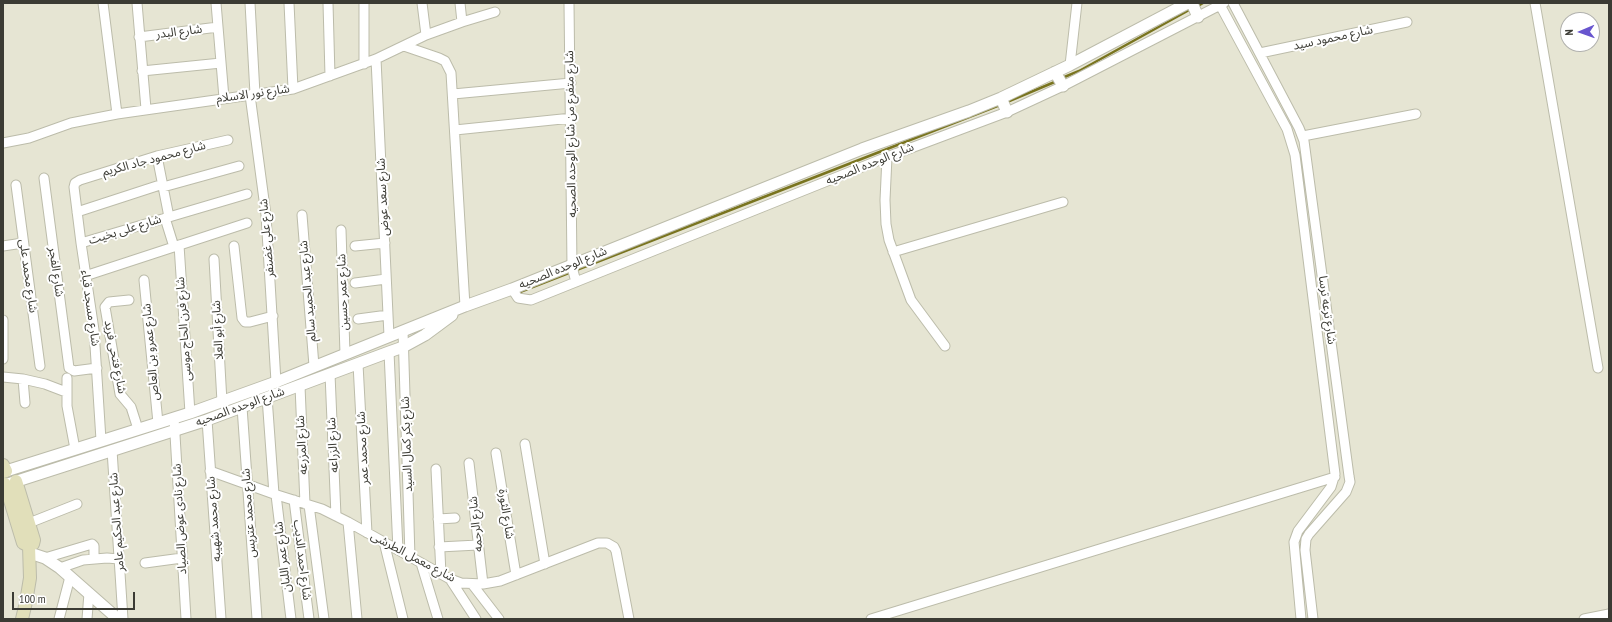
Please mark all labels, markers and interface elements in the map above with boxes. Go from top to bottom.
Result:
north arrow [1560,12,1600,52]
street label: شارع البدر [155,22,203,42]
street label: شارع محمود سيد [1292,23,1374,53]
text: N [1562,29,1576,36]
street label: شارع متفرع من شارع الوحده الصحيه [562,50,580,218]
street label: شارع نور الاسلام [215,82,291,106]
street label: شارع محمود جاد الكريم [101,138,207,180]
street label: شارع الوحده الصحيه [824,140,916,188]
street label: شارع سعد عوض [374,158,392,236]
street label: شارع علي غضنفر [256,198,278,278]
street label: شارع على بخيت [87,212,163,248]
street label: شارع محمد على [16,238,40,314]
street label: شارع عبد الحميد سالم [296,240,320,342]
street label: شارع الوحده الصحيه [517,244,609,292]
street label: شارع الفجر [45,246,67,298]
street label: شارع عمر حسين [334,253,352,331]
street label: شارع مسجد قباء [78,269,102,347]
street label: شارع ترعه ترسا [1315,275,1339,345]
street label: شارع فرن الحاج موسى [173,276,195,382]
street label: شارع أبو العلا [209,300,227,360]
street label: شارع عمرو بن العاص [140,303,162,401]
street label: شارع فتحى فريد [101,319,129,395]
street label: شارع الوحده الصحيه [193,384,287,430]
street label: شارع بكر كمال السيد [398,396,416,492]
street label: شارع محمد عمر [354,411,372,485]
street label: شارع المزرعه [293,415,311,475]
street label: شارع الزراعه [324,417,342,473]
street label: شارع نادى عوض الصياد [170,463,190,575]
street label: شارع محمد عتريس [239,468,259,558]
street label: شارع عبد الحكيم عامر [106,472,128,572]
street label: شارع محمد شهيبه [204,476,224,562]
street label: شارع الثورة [495,488,517,540]
street label: شارع الرحمه [466,495,486,553]
street label: شارع احمد الديب [290,519,314,601]
street label: شارع عمر اللبان [271,521,295,593]
street label: شارع معمل الطرشى [368,529,458,585]
scale bar [14,584,137,610]
text: 100 m [19,591,46,606]

